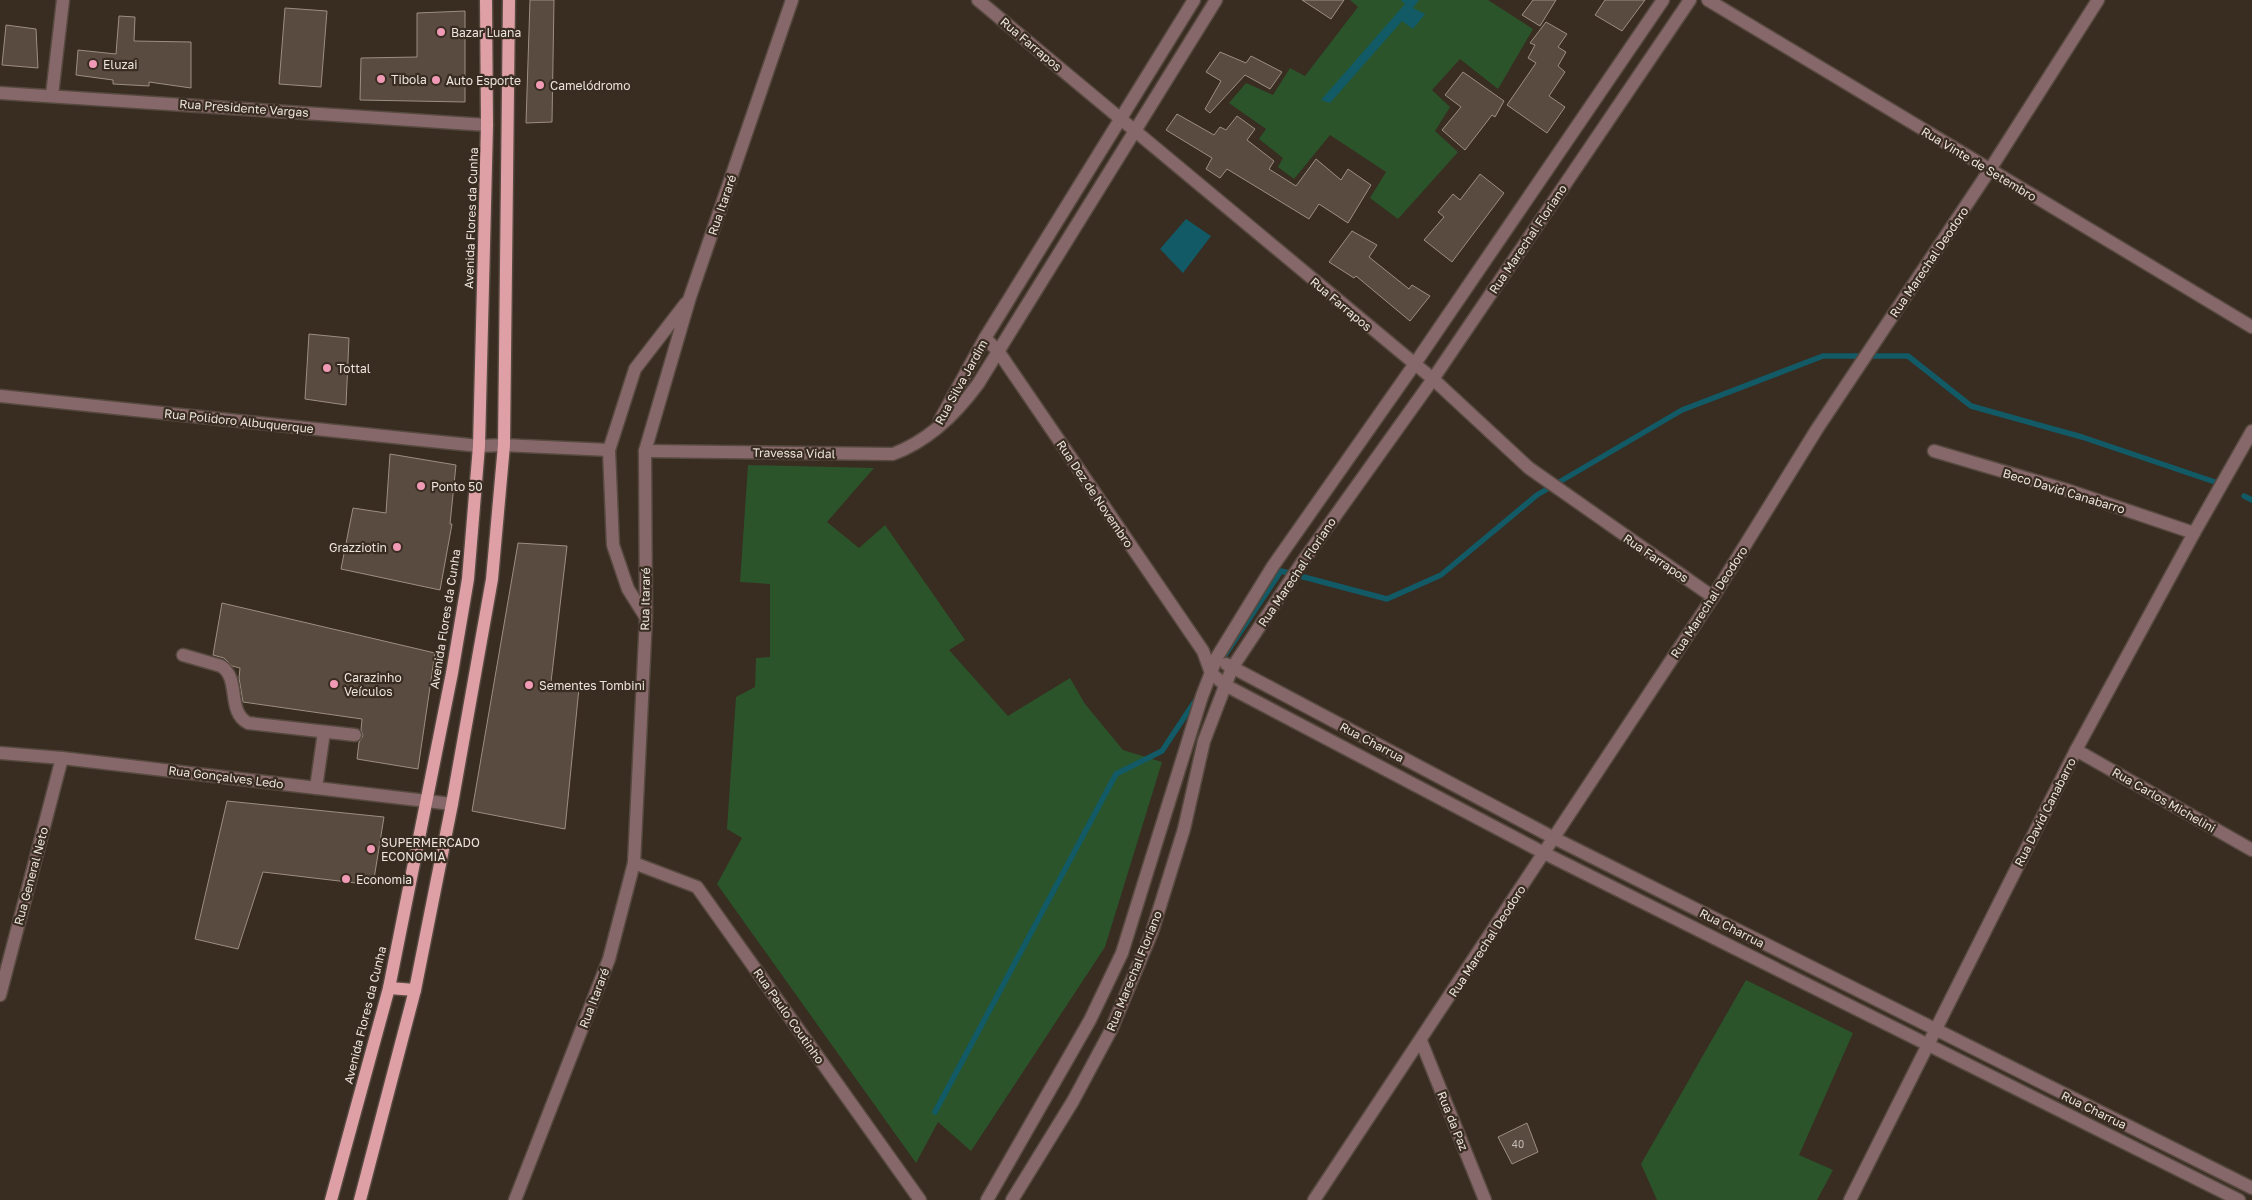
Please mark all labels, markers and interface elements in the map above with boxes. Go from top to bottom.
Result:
street label: Rua Farrapos [997,14,1065,74]
place label: Bazar Luana [451,25,521,40]
marker: Bazar Luana [435,26,447,38]
place label: Eluzai [103,57,138,72]
marker: Eluzai [87,58,99,70]
place label: Tibola [391,72,427,87]
marker: Tibola [375,73,387,85]
place label: Auto Esporte [446,73,521,88]
marker: Auto Esporte [430,74,442,86]
place label: Camelódromo [550,78,630,93]
marker: Camelódromo [534,79,546,91]
street label: Rua Presidente Vargas [179,96,309,120]
street label: Rua Vinte de Setembro [1919,124,2039,204]
street label: Avenida Flores da Cunha [461,147,481,289]
street label: Rua Itararé [705,173,739,237]
street label: Rua Marechal Floriano [1486,182,1570,296]
street label: Rua Marechal Deodoro [1886,204,1972,320]
street label: Rua Farrapos [1307,274,1375,334]
street label: Rua Silva Jardim [931,337,991,427]
place label: Tottal [337,361,371,376]
marker: Tottal [321,362,333,374]
street label: Rua Polidoro Albuquerque [163,406,315,436]
street label: Rua Dez de Novembro [1054,438,1136,550]
street label: Travessa Vidal [753,445,836,461]
street label: Beco David Canabarro [2001,465,2127,517]
place label: Ponto 50 [431,479,483,494]
marker: Ponto 50 [415,480,427,492]
street label: Rua Marechal Floriano [1255,515,1339,629]
street label: Rua Farrapos [1620,531,1692,585]
place label: Grazziotin [329,540,387,555]
marker: Grazziotin [391,541,403,553]
street label: Rua Marechal Deodoro [1667,543,1751,661]
street label: Avenida Flores da Cunha [427,548,463,690]
street label: Rua Itararé [637,567,653,631]
place label: Carazinho Veículos [344,670,402,699]
marker: Carazinho Veículos [328,678,340,690]
place label: Sementes Tombini [539,678,645,693]
marker: Sementes Tombini [523,679,535,691]
street label: Rua Charrua [1337,719,1407,765]
street label: Rua David Canabarro [2011,755,2079,869]
street label: Rua Gonçalves Ledo [168,762,284,792]
street label: Rua Carlos Michelini [2110,764,2218,836]
street label: Rua General Neto [11,825,51,927]
place label: SUPERMERCADO ECONOMIA [381,835,480,864]
marker: SUPERMERCADO ECONOMIA [365,843,377,855]
place label: Economia [356,872,412,887]
marker: Economia [340,873,352,885]
street label: Rua Marechal Deodoro [1445,882,1529,1000]
street label: Rua Charrua [1697,905,1767,951]
street label: Rua Marechal Floriano [1103,909,1165,1033]
street label: Avenida Flores da Cunha [341,944,389,1086]
street label: Rua Paulo Coutinho [750,965,828,1067]
street label: Rua Itararé [576,966,612,1030]
street label: Rua Charrua [2059,1088,2129,1132]
street label: Rua da Paz [1434,1089,1472,1153]
house number: 40 [1512,1138,1524,1150]

